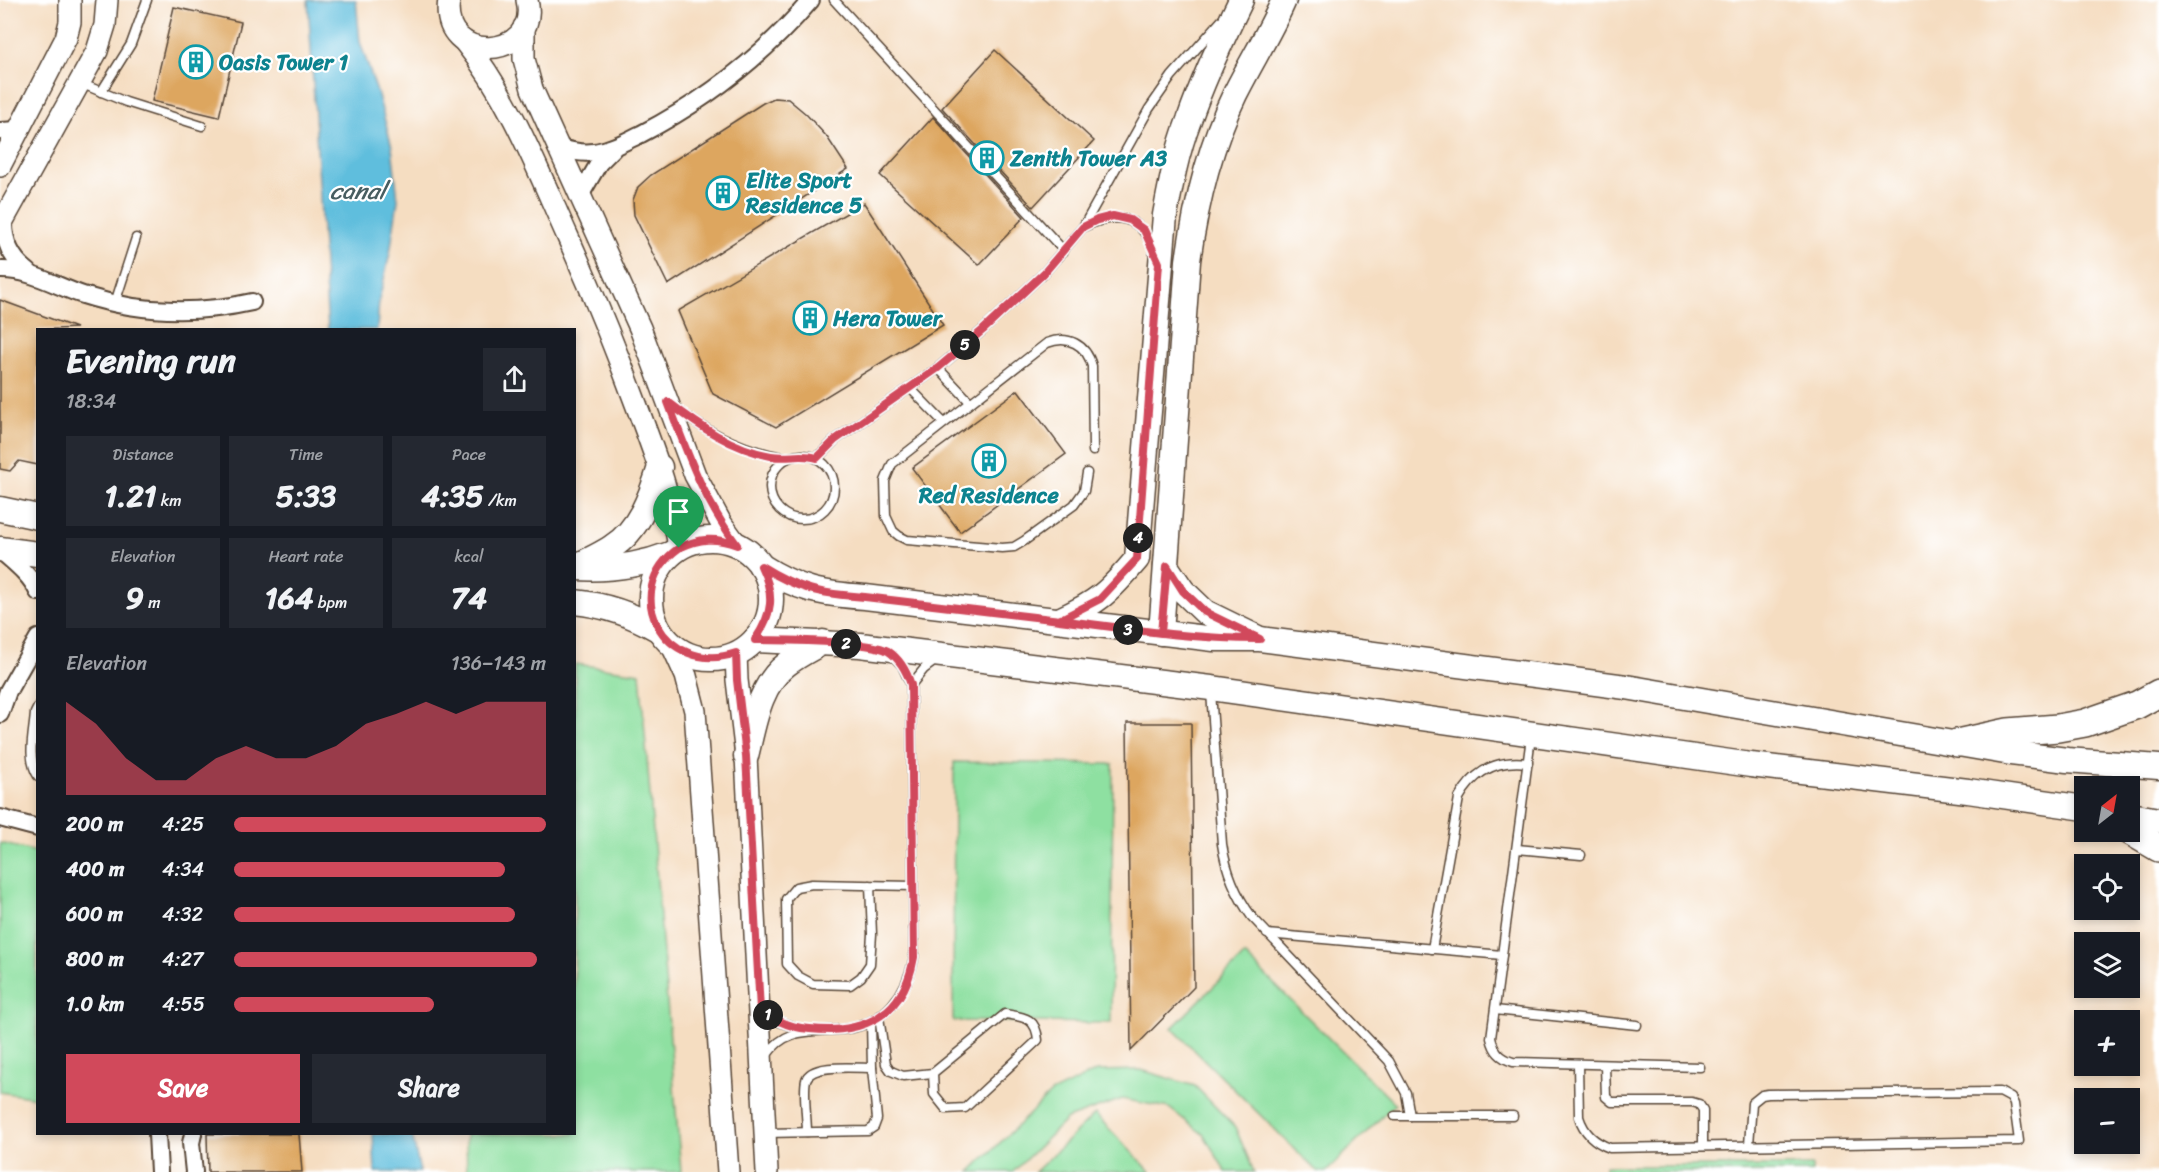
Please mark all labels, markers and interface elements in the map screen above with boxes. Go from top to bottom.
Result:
place label: Oasis Tower 1 [219,43,349,82]
building icon: Oasis Tower 1 [178,44,214,80]
place label: Zenith Tower A3 [1009,139,1167,178]
building icon: Zenith Tower A3 [969,140,1005,176]
place label: Elite Sport Residence 5 [745,161,863,225]
water label: canal [330,170,391,212]
building icon: Elite Sport Residence 5 [705,175,741,211]
place label: Hera Tower [832,299,944,338]
building icon: Hera Tower [792,300,828,336]
pin: 5 [950,330,980,360]
text: 5 [960,330,970,359]
text: Evening run [66,332,236,390]
button: share [483,348,546,411]
text: 18:34 [66,384,116,419]
text: Distance [113,440,173,469]
text: Time [289,440,323,469]
text: Pace [452,440,486,469]
building icon: Red Residence [971,443,1007,479]
text: 1.21 [104,469,157,523]
text: 5:33 [276,469,336,523]
text: 4:35 [421,469,484,523]
place label: Red Residence [918,476,1060,515]
text: km [157,486,182,515]
text: /km [484,486,517,515]
pin [653,486,704,548]
icon: arrive [662,495,695,528]
pin: 4 [1123,523,1153,553]
text: 4 [1133,523,1143,552]
text: Elevation [111,542,175,571]
text: Heart rate [268,542,344,571]
text: kcal [454,542,484,571]
text: 9 [126,571,144,625]
text: 164 [265,571,313,625]
text: 74 [451,571,487,625]
text: m [144,588,160,617]
text: bpm [313,588,347,617]
pin: 3 [1113,615,1143,645]
text: 3 [1124,615,1132,644]
pin: 2 [831,629,861,659]
text: 2 [841,629,851,658]
text: Elevation [66,646,147,681]
text: 136–143 m [451,646,546,681]
north arrow [2074,776,2140,842]
map controls [2074,776,2140,1154]
text: 200 m [66,807,123,842]
text: 4:25 [162,807,204,842]
text: 400 m [66,852,124,887]
text: 4:34 [162,852,204,887]
button: locate [2074,854,2140,920]
text: 600 m [66,897,123,932]
text: 4:32 [162,897,203,932]
button: layers [2074,932,2140,998]
text: 800 m [66,942,124,977]
text: 4:27 [162,942,204,977]
text: 1.0 km [66,987,124,1022]
text: 4:55 [162,987,205,1022]
pin: 1 [753,1000,783,1030]
text: 1 [765,1000,771,1029]
button: + [2074,1010,2140,1076]
button: Save [66,1054,300,1123]
button: Share [312,1054,546,1123]
button: − [2074,1088,2140,1154]

